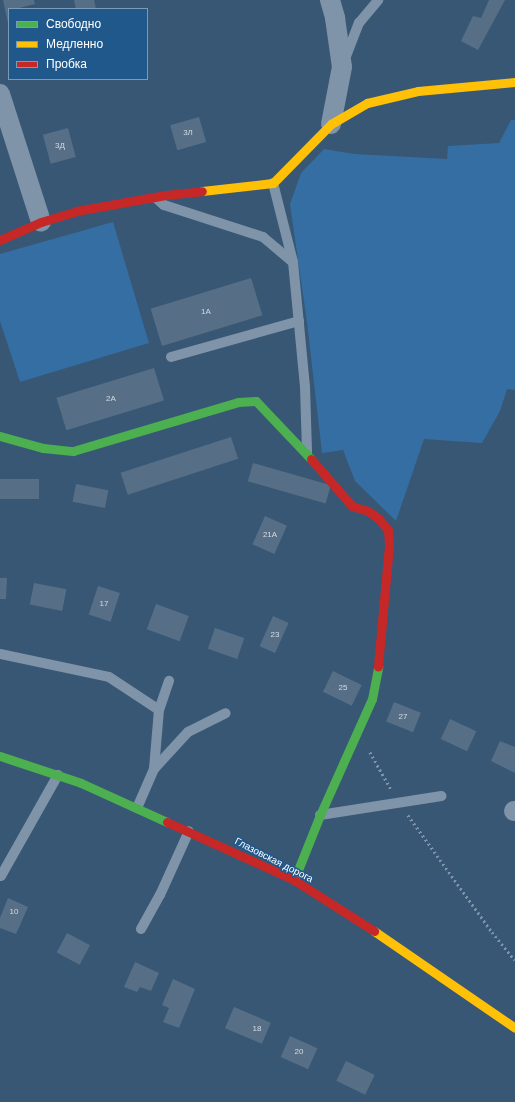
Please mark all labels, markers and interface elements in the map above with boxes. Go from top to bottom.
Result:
legend [8,8,148,80]
text: Свободно [46,17,101,31]
text: Медленно [46,37,103,51]
text: Пробка [46,57,87,71]
house number: 3Л [183,128,193,138]
house number: 3Д [55,141,65,151]
house number: 1А [201,307,211,317]
house number: 2А [106,394,116,404]
house number: 21А [263,530,277,540]
house number: 17 [100,599,108,609]
house number: 23 [271,630,279,640]
house number: 25 [339,683,347,693]
house number: 27 [399,712,407,722]
street label: Глазовская дорога [233,835,315,885]
house number: 10 [10,907,18,917]
house number: 18 [253,1024,261,1034]
house number: 20 [295,1047,303,1057]

